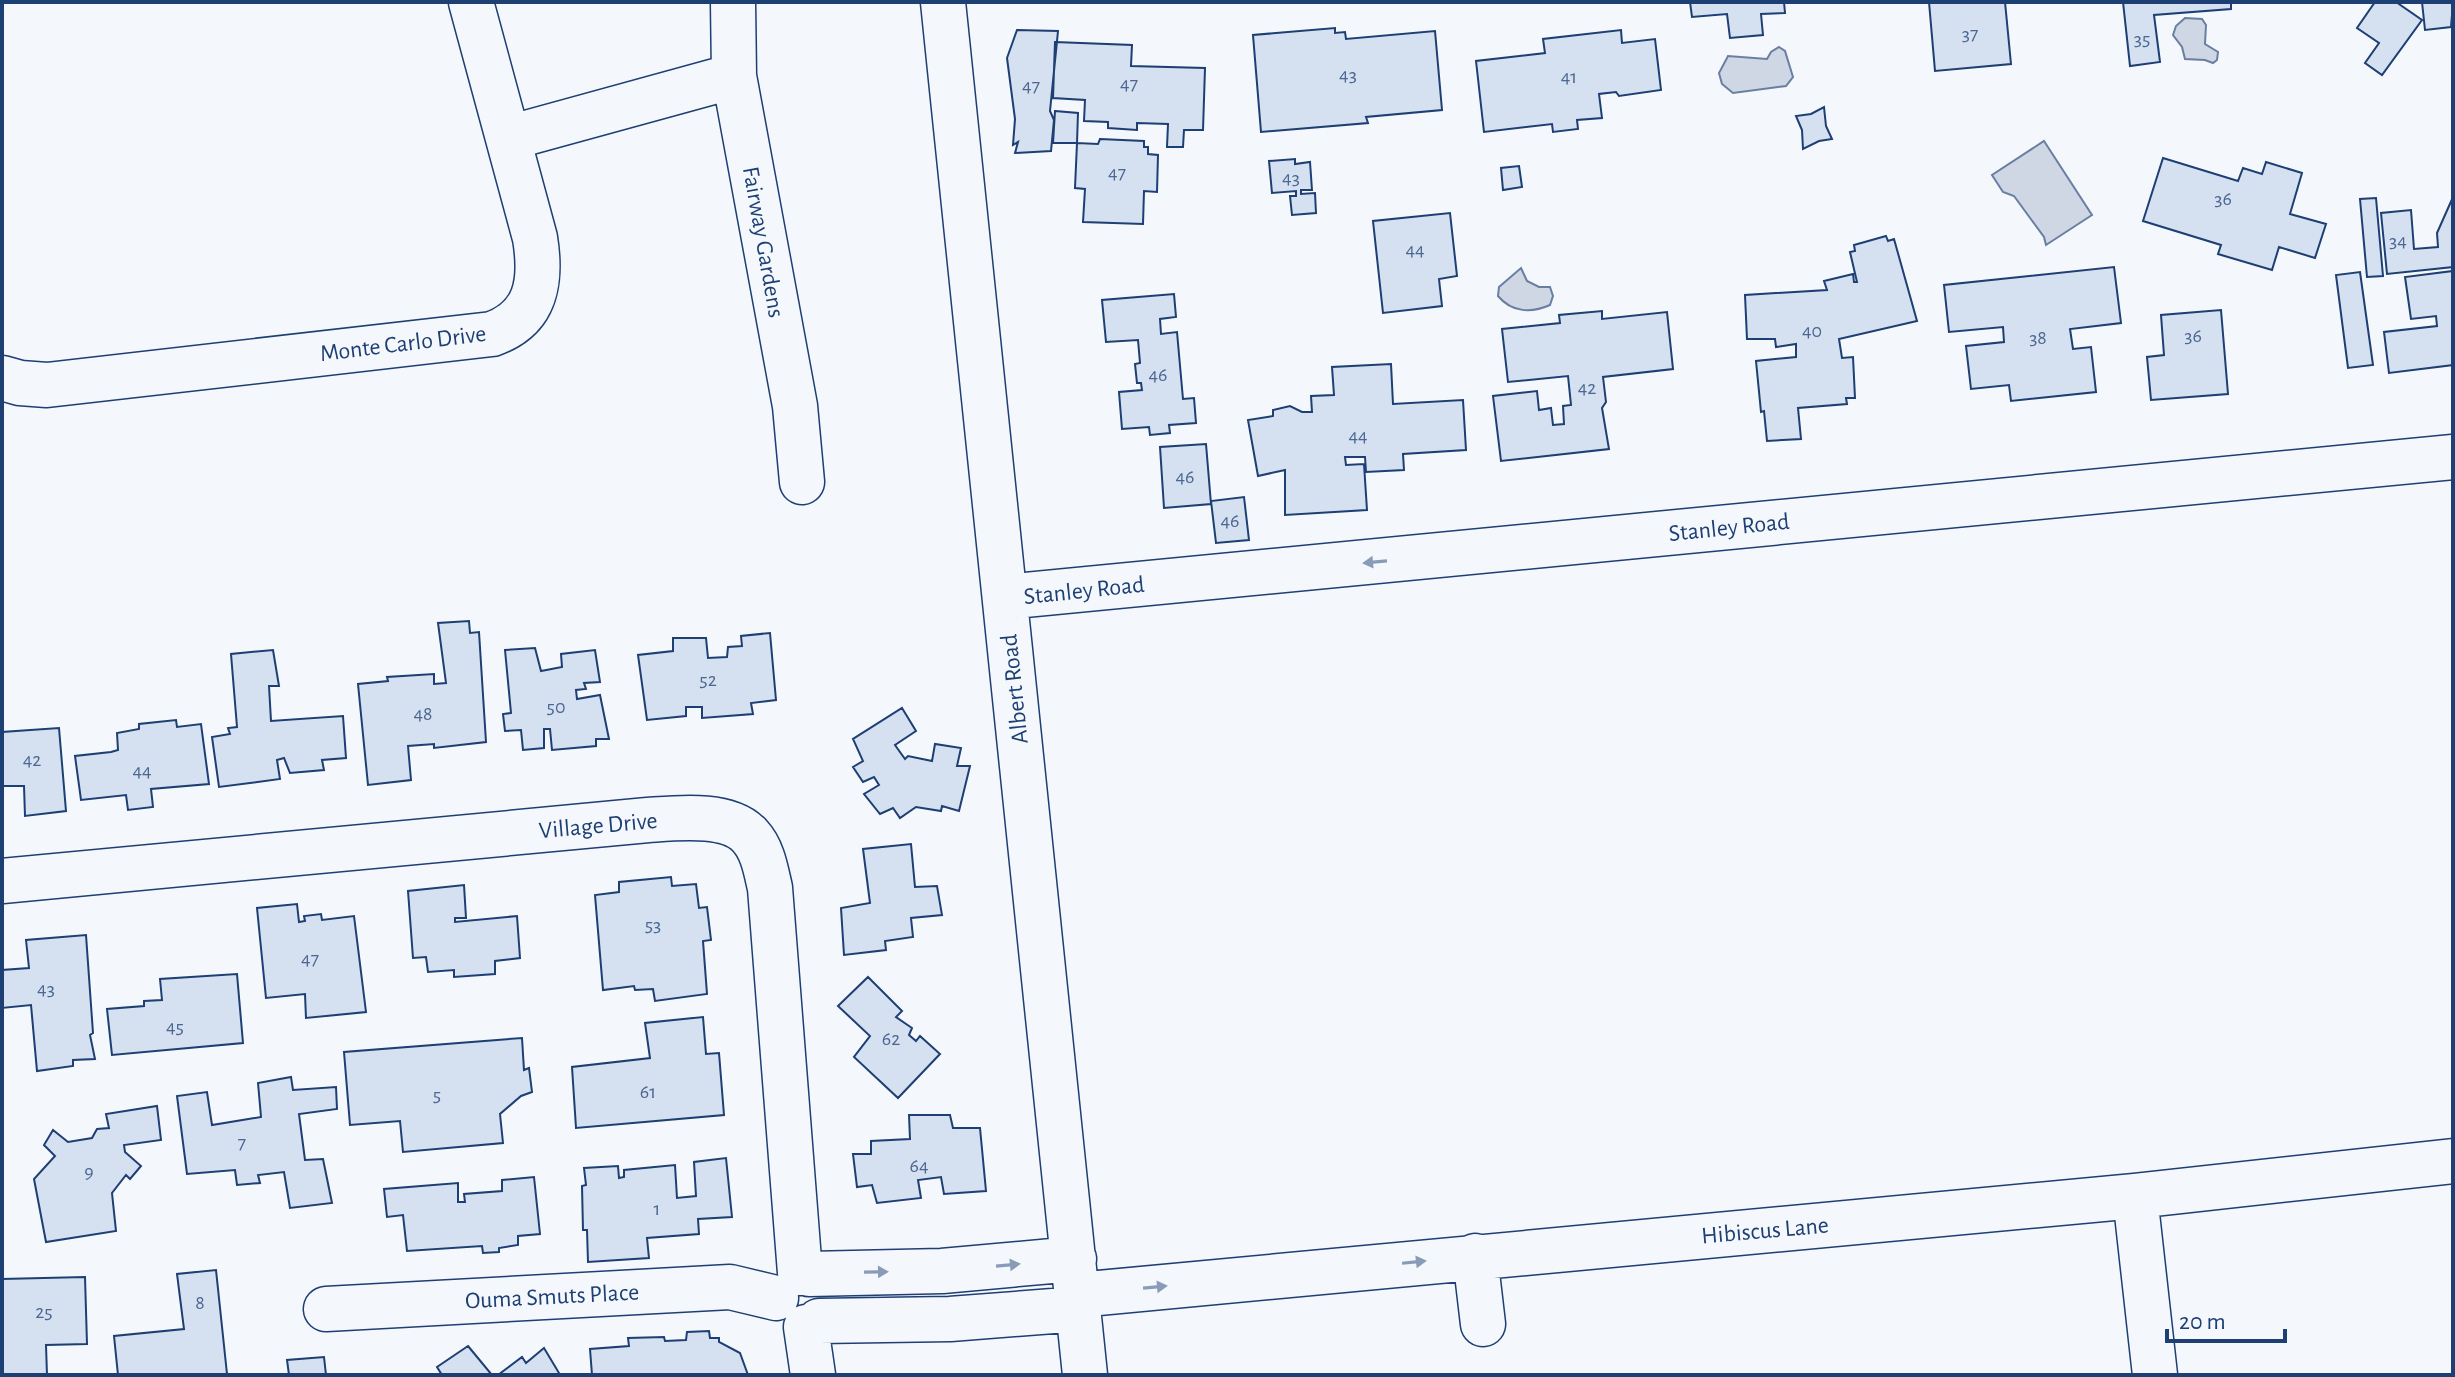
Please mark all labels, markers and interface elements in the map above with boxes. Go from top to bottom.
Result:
house number: 37 [1962,24,1978,44]
house number: 35 [2134,29,2150,49]
house number: 43 [1339,65,1357,85]
house number: 41 [1561,67,1577,87]
house number: 47 [1120,74,1138,94]
house number: 47 [1022,76,1040,96]
house number: 47 [1108,163,1126,183]
street label: Fairway Gardens [738,165,788,320]
house number: 43 [1282,168,1300,188]
house number: 36 [2214,189,2232,209]
house number: 34 [2389,231,2407,251]
house number: 44 [1405,240,1425,260]
house number: 40 [1802,321,1822,341]
street label: Monte Carlo Drive [319,322,488,366]
house number: 36 [2184,326,2202,346]
house number: 38 [2029,328,2047,348]
house number: 46 [1148,365,1168,385]
house number: 42 [1578,378,1596,398]
house number: 44 [1348,426,1368,446]
house number: 46 [1175,467,1195,487]
street label: Stanley Road [1668,510,1791,546]
house number: 46 [1220,511,1240,531]
one-way arrow [1362,555,1387,568]
street label: Stanley Road [1023,573,1146,609]
street label: Albert Road [997,633,1033,745]
house number: 52 [699,670,717,690]
house number: 50 [547,697,565,717]
house number: 48 [413,704,433,724]
house number: 42 [23,750,41,770]
house number: 44 [132,761,152,781]
street label: Village Drive [538,809,658,843]
house number: 53 [645,915,661,935]
house number: 47 [301,949,319,969]
house number: 43 [37,979,55,999]
house number: 45 [166,1017,184,1037]
house number: 62 [882,1029,900,1049]
house number: 61 [640,1082,656,1102]
house number: 5 [433,1085,441,1105]
house number: 7 [238,1133,246,1153]
house number: 64 [909,1156,929,1176]
house number: 9 [84,1162,94,1182]
house number: 1 [654,1199,660,1219]
street label: Hibiscus Lane [1700,1213,1830,1249]
one-way arrow [1402,1256,1427,1269]
one-way arrow [996,1258,1021,1271]
one-way arrow [864,1266,889,1279]
street label: Ouma Smuts Place [464,1280,640,1314]
one-way arrow [1143,1281,1168,1294]
house number: 8 [195,1293,205,1313]
scale bar [2167,1293,2285,1343]
house number: 25 [35,1302,53,1322]
text: 20 m [2179,1310,2226,1334]

